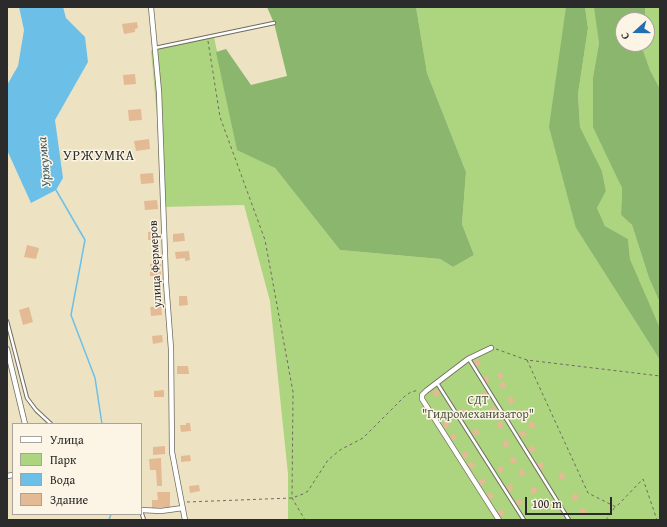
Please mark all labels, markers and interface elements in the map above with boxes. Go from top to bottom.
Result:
north arrow [615,12,655,52]
text: С [616,30,633,42]
water label: Уржумка [35,136,55,188]
district label: УРЖУМКА [63,148,135,164]
street label: улица Фермеров [147,220,165,308]
park label: СДТ "Гидромеханизатор" [422,394,534,422]
legend [12,423,142,515]
text: Улица [50,431,84,448]
text: Парк [50,451,76,468]
text: Вода [50,471,75,488]
scale bar [527,489,614,515]
text: Здание [50,491,88,508]
text: 100 m [532,495,562,512]

